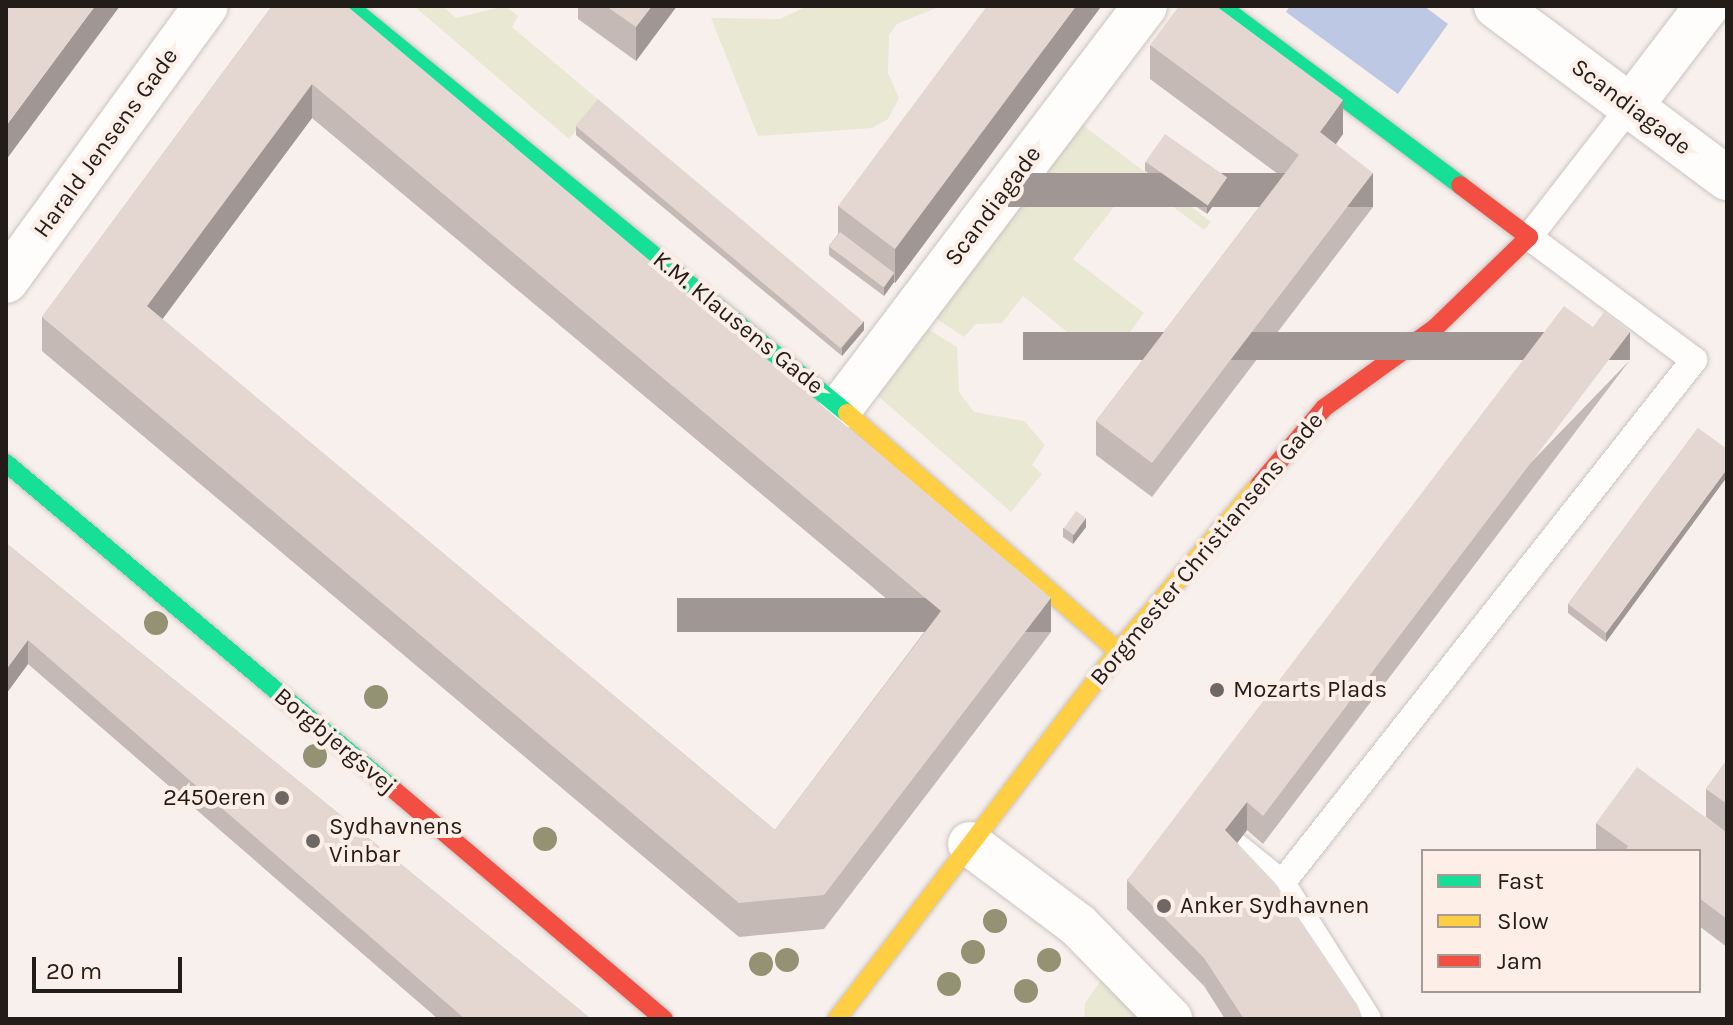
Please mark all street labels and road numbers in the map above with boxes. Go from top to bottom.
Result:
street label: Harald Jensens Gade [28,43,184,243]
street label: Scandiagade [1565,53,1697,161]
street label: Scandiagade [939,140,1047,272]
street label: K.M. Klausens Gade [647,245,829,401]
street label: Borgmester Christiansens Gade [1084,407,1330,691]
street label: Borgbjergsvej [268,682,402,800]

